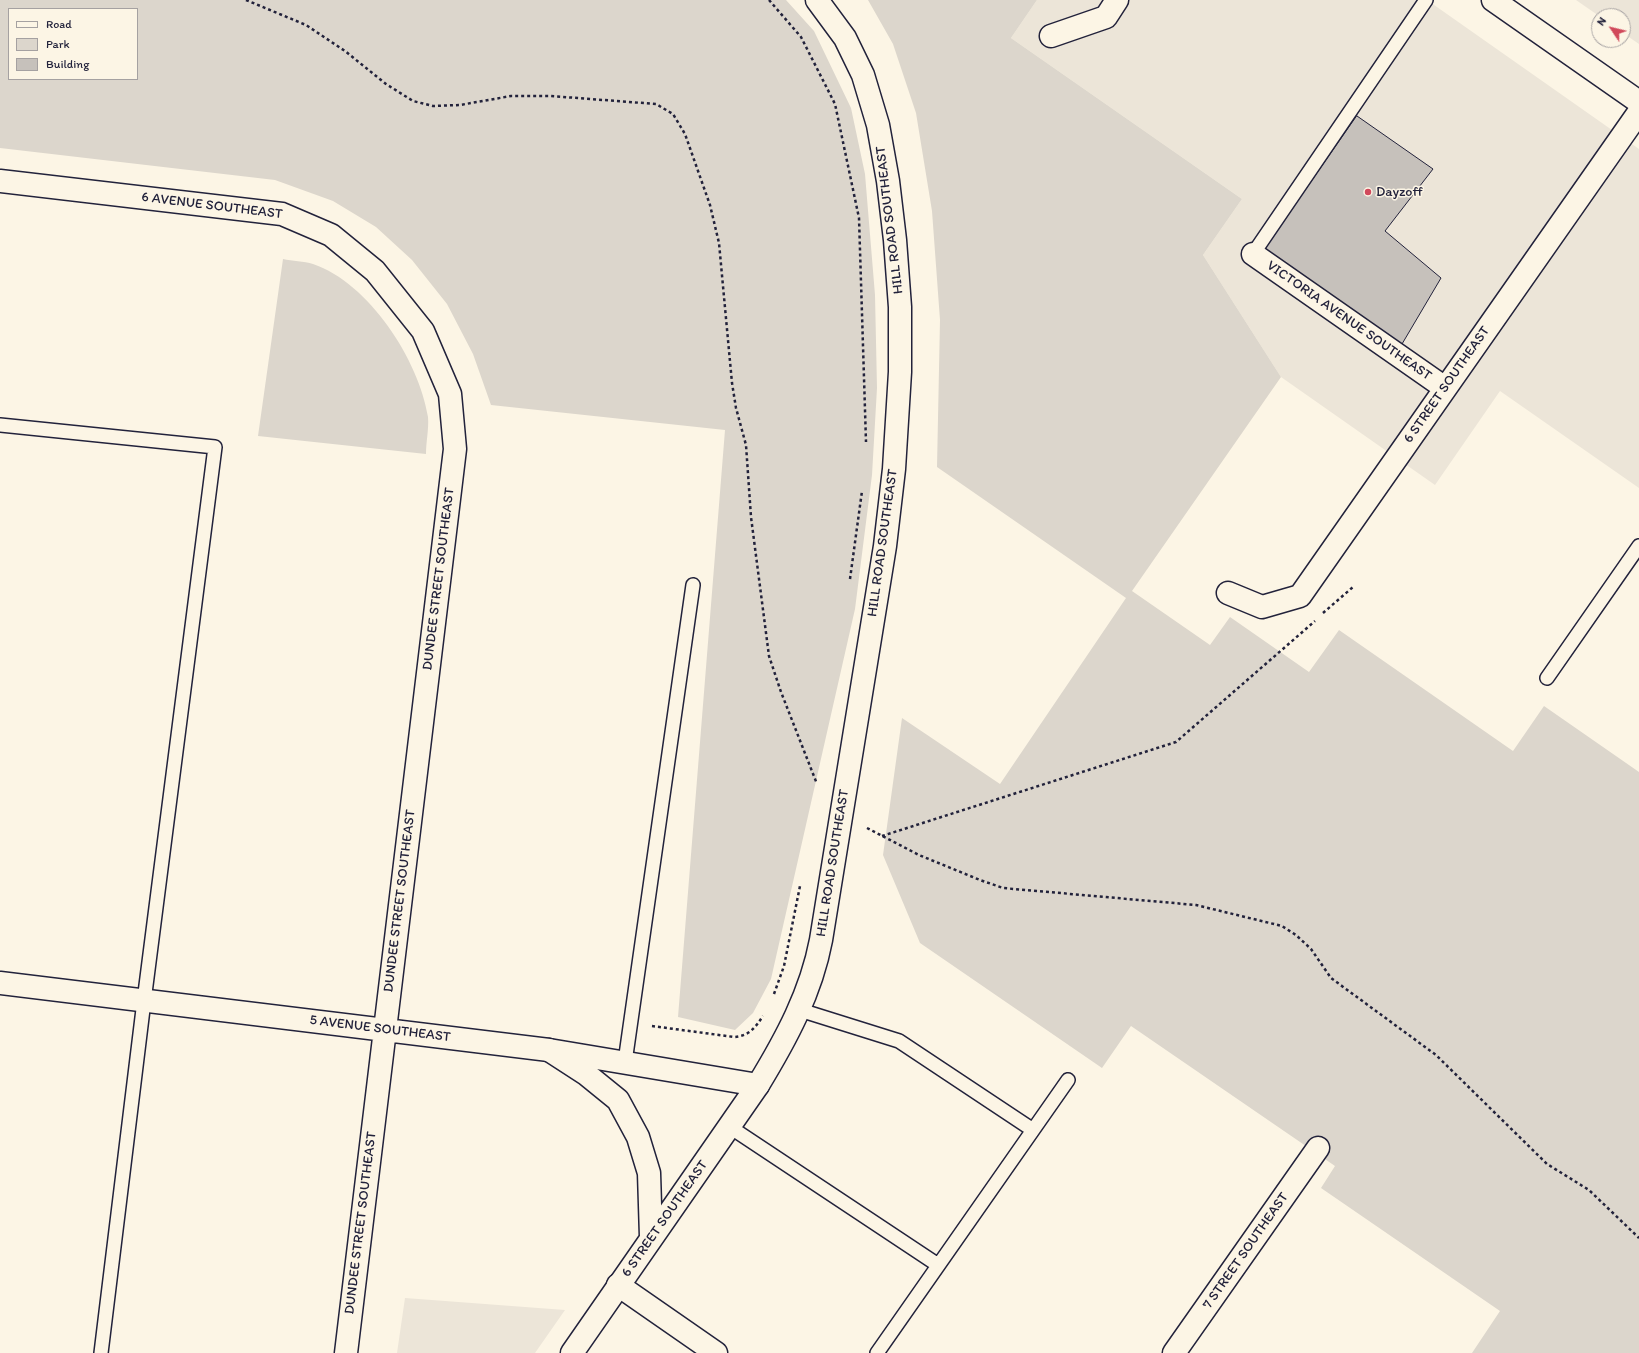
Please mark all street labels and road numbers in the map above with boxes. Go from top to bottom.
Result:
street label: HILL ROAD SOUTHEAST [873,145,907,295]
street label: 6 AVENUE SOUTHEAST [141,189,283,223]
street label: VICTORIA AVENUE SOUTHEAST [1263,257,1435,385]
street label: 6 STREET SOUTHEAST [1400,323,1494,447]
street label: HILL ROAD SOUTHEAST [864,468,902,618]
street label: DUNDEE STREET SOUTHEAST [419,487,459,671]
street label: HILL ROAD SOUTHEAST [813,788,853,938]
street label: DUNDEE STREET SOUTHEAST [380,809,420,993]
street label: 5 AVENUE SOUTHEAST [309,1012,451,1046]
street label: DUNDEE STREET SOUTHEAST [341,1131,381,1315]
street label: 6 STREET SOUTHEAST [618,1157,712,1281]
street label: 7 STREET SOUTHEAST [1199,1190,1293,1312]

